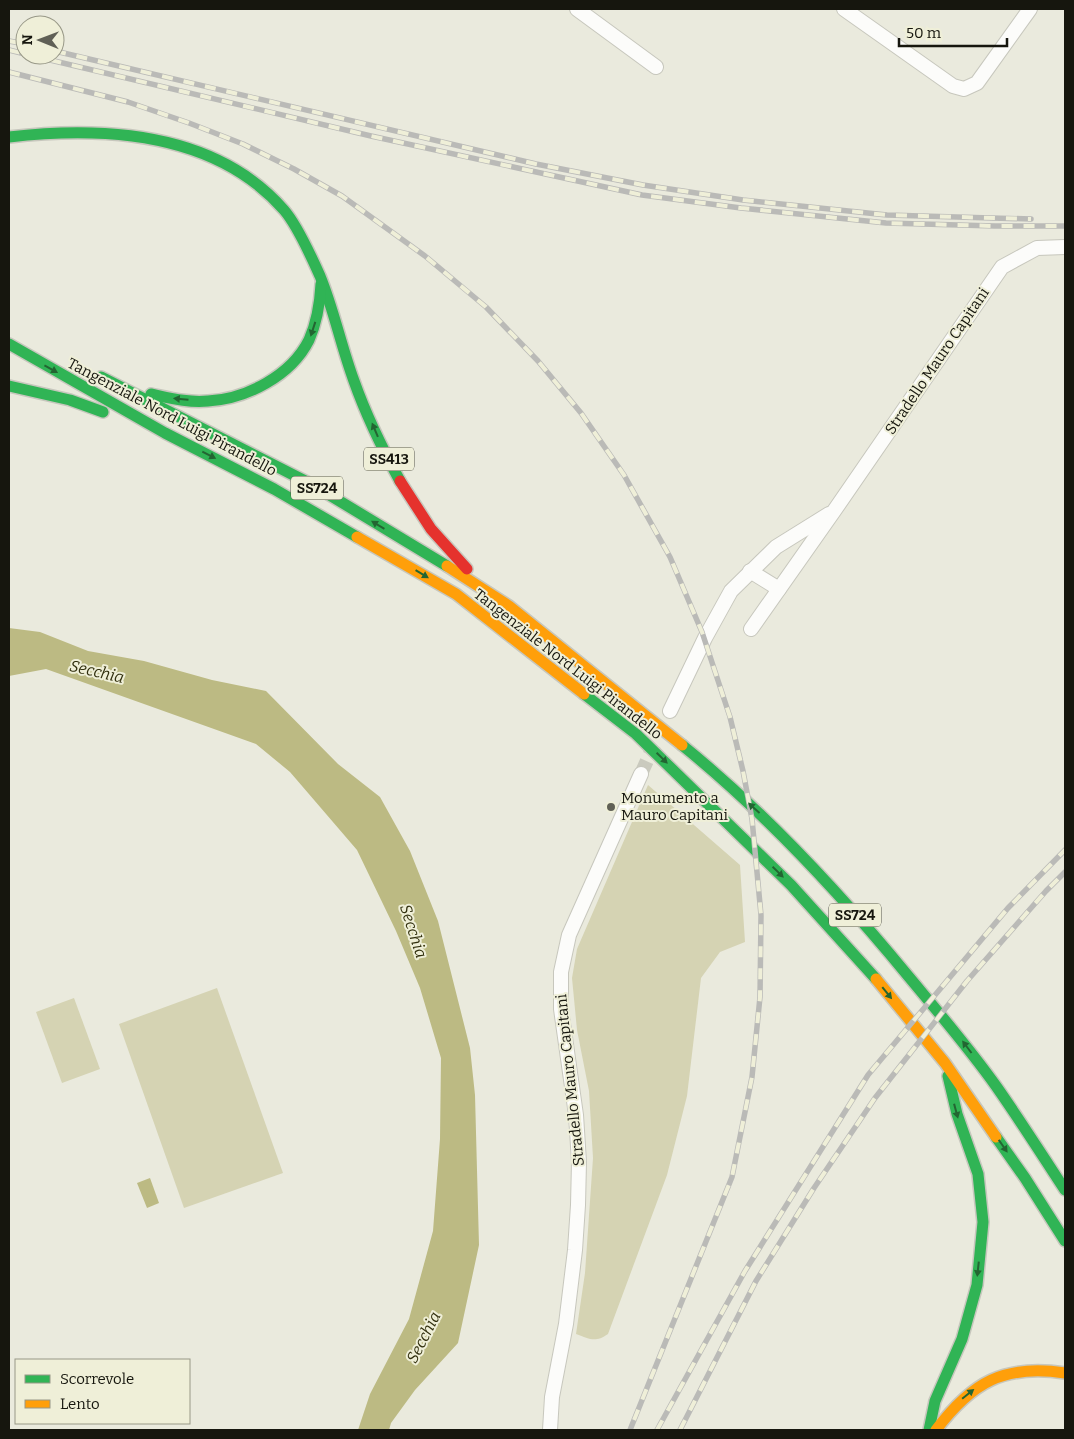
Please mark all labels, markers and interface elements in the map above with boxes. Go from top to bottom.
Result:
north arrow [15,15,65,65]
scale bar [899,15,1006,47]
text: 50 m [906,24,942,42]
text: N [19,34,36,45]
street label: Stradello Mauro Capitani [881,284,993,438]
one-way arrow [309,322,317,337]
street label: Tangenziale Nord Luigi Pirandello [64,354,280,480]
one-way arrow [44,364,57,373]
one-way arrow [173,395,189,403]
one-way arrow [371,422,379,437]
road number: SS413 [364,448,414,470]
one-way arrow [201,451,216,459]
road number: SS724 [291,476,343,499]
one-way arrow [372,520,385,529]
one-way arrow [416,570,429,579]
street label: Tangenziale Nord Luigi Pirandello [470,585,666,743]
water label: Secchia [68,656,126,687]
one-way arrow [655,752,667,764]
place label: Monumento a Mauro Capitani [621,789,728,824]
marker: Monumento a Mauro Capitani [605,801,617,813]
one-way arrow [748,802,760,814]
one-way arrow [772,866,784,878]
water label: Secchia [396,902,431,960]
road number: SS724 [829,904,881,926]
one-way arrow [881,986,892,999]
street label: Stradello Mauro Capitani [552,993,588,1167]
one-way arrow [961,1041,972,1054]
one-way arrow [952,1103,960,1118]
one-way arrow [998,1140,1008,1153]
one-way arrow [974,1261,982,1277]
water label: Secchia [402,1308,444,1366]
legend [15,1359,190,1424]
text: Scorrevole [60,1370,134,1388]
one-way arrow [961,1389,974,1400]
text: Lento [60,1395,100,1413]

